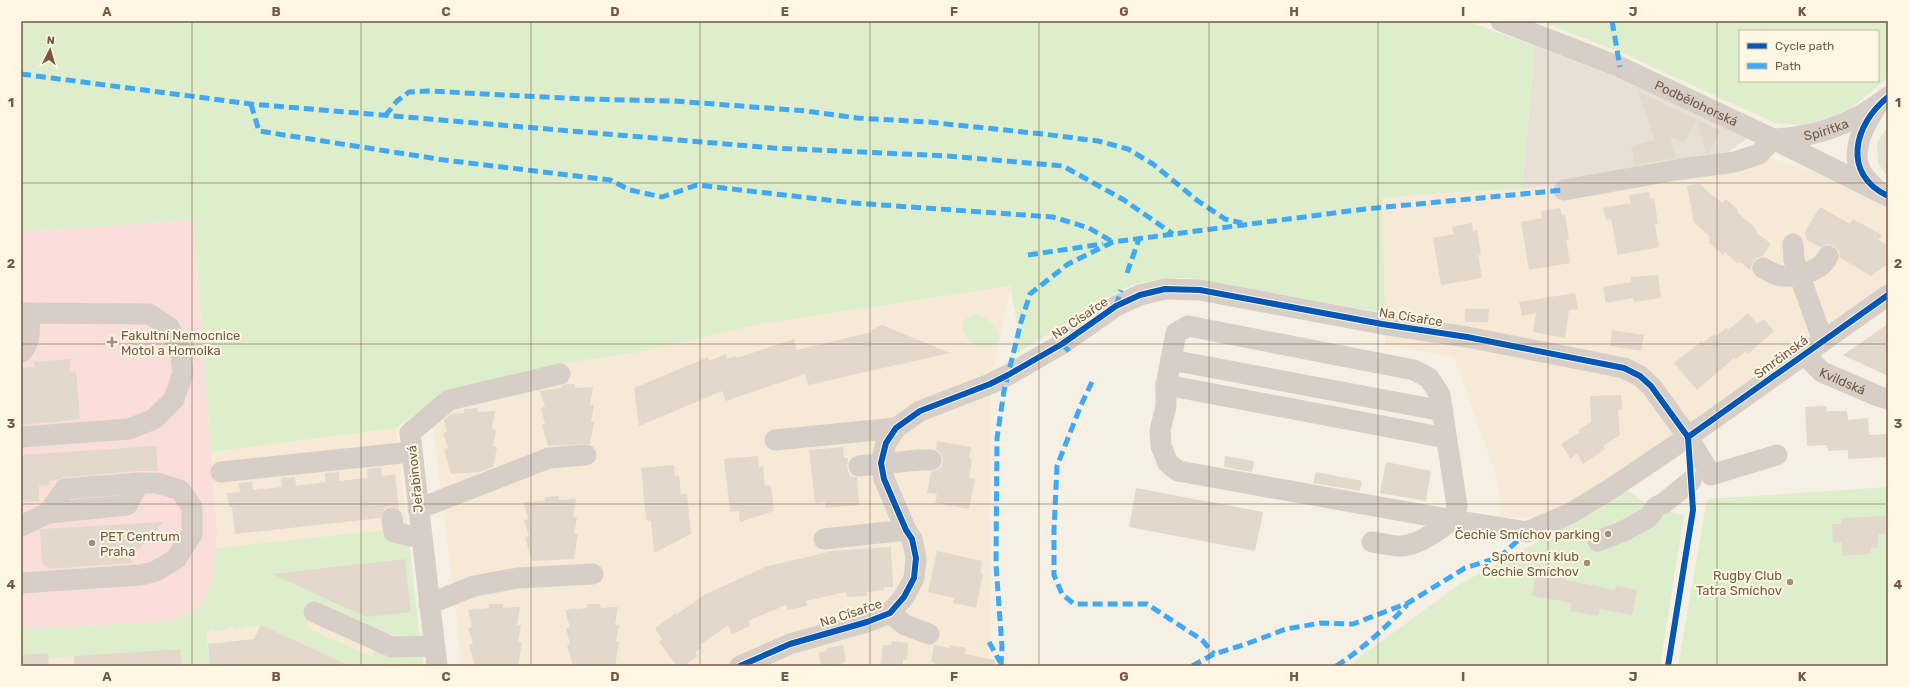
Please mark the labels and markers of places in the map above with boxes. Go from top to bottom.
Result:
place label: Fakultní Nemocnice Motol a Homolka [121,328,240,358]
marker: Fakultní Nemocnice Motol a Homolka [106,336,118,348]
place label: Čechie Smíchov parking [1455,527,1600,543]
place label: PET Centrum Praha [100,529,180,559]
marker: Čechie Smíchov parking [1603,529,1613,539]
marker: PET Centrum Praha [87,538,97,548]
place label: Sportovní klub Čechie Smíchov [1482,549,1579,579]
marker: Sportovní klub Čechie Smíchov [1582,558,1592,568]
place label: Rugby Club Tatra Smíchov [1696,568,1782,598]
marker: Rugby Club Tatra Smíchov [1785,577,1795,587]

